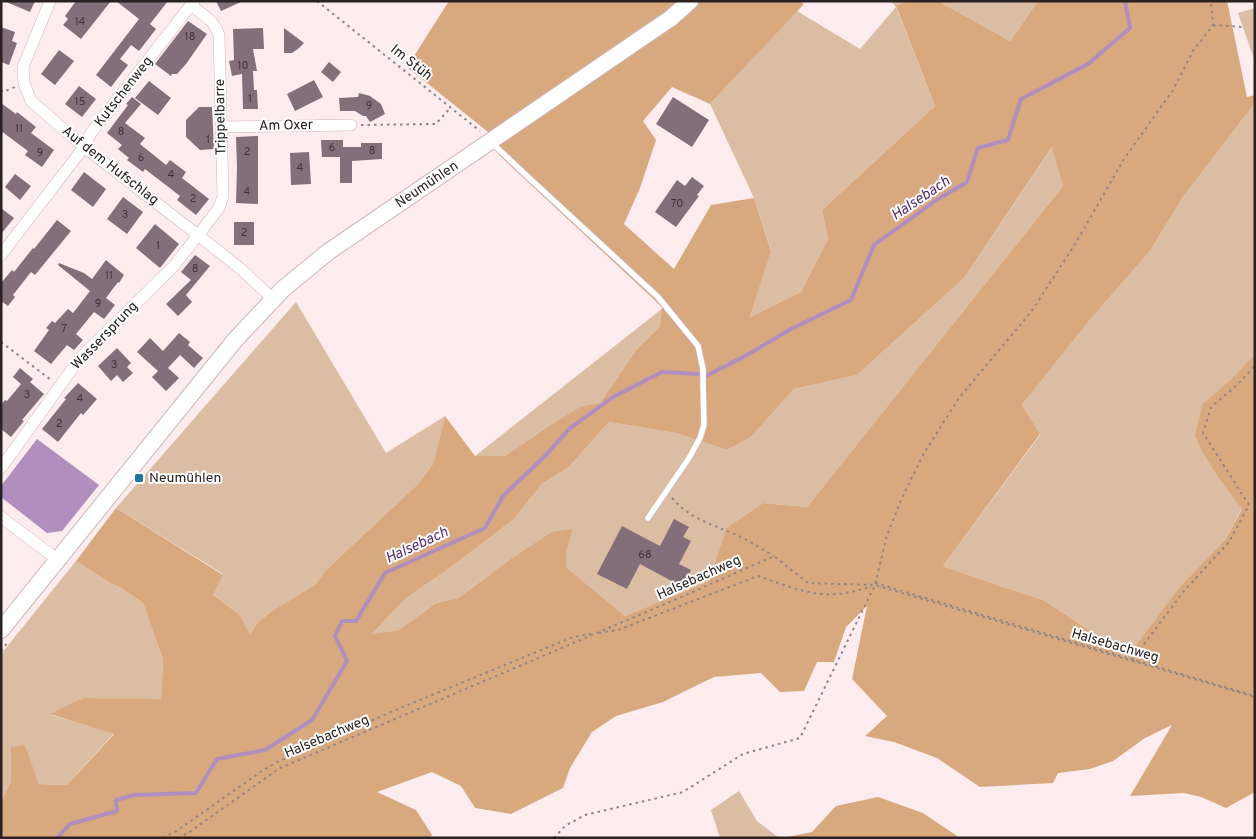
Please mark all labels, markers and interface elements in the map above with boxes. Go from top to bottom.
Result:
house number: 14 [75,15,86,29]
house number: 18 [185,30,195,44]
street label: Im Stüh [387,41,435,85]
street label: Kutschenweg [91,53,157,131]
house number: 10 [237,59,249,73]
street label: Trippelbarre [212,79,230,155]
house number: 1 [248,92,252,106]
house number: 15 [75,95,86,109]
house number: 9 [366,99,372,113]
street label: Am Oxer [259,117,314,135]
house number: 11 [15,122,23,136]
street label: Auf dem Hufschlag [58,123,162,209]
house number: 8 [118,125,124,139]
house number: 1 [206,133,210,147]
house number: 6 [329,141,335,155]
house number: 8 [369,144,375,158]
house number: 2 [244,145,250,159]
house number: 9 [37,146,43,160]
house number: 6 [138,151,144,165]
street label: Neumühlen [392,158,462,212]
house number: 4 [297,161,304,175]
house number: 4 [168,168,175,182]
water label: Halsebach [888,172,954,226]
house number: 4 [244,185,251,199]
house number: 2 [190,192,196,206]
house number: 70 [671,197,683,211]
house number: 3 [122,208,128,222]
house number: 2 [241,226,247,240]
house number: 1 [156,239,160,253]
house number: 8 [192,262,198,276]
house number: 11 [105,269,113,283]
house number: 9 [95,297,101,311]
street label: Wassersprung [68,298,142,374]
house number: 7 [61,322,67,336]
house number: 3 [111,358,117,372]
house number: 3 [24,388,30,402]
house number: 4 [77,392,84,406]
house number: 2 [56,417,62,431]
place label: Neumühlen [149,470,221,487]
marker: Neumühlen [133,472,145,484]
water label: Halsebach [383,523,451,569]
house number: 68 [638,548,652,562]
street label: Halsebachweg [654,552,744,604]
street label: Halsebachweg [1069,625,1161,667]
street label: Halsebachweg [282,712,372,762]

